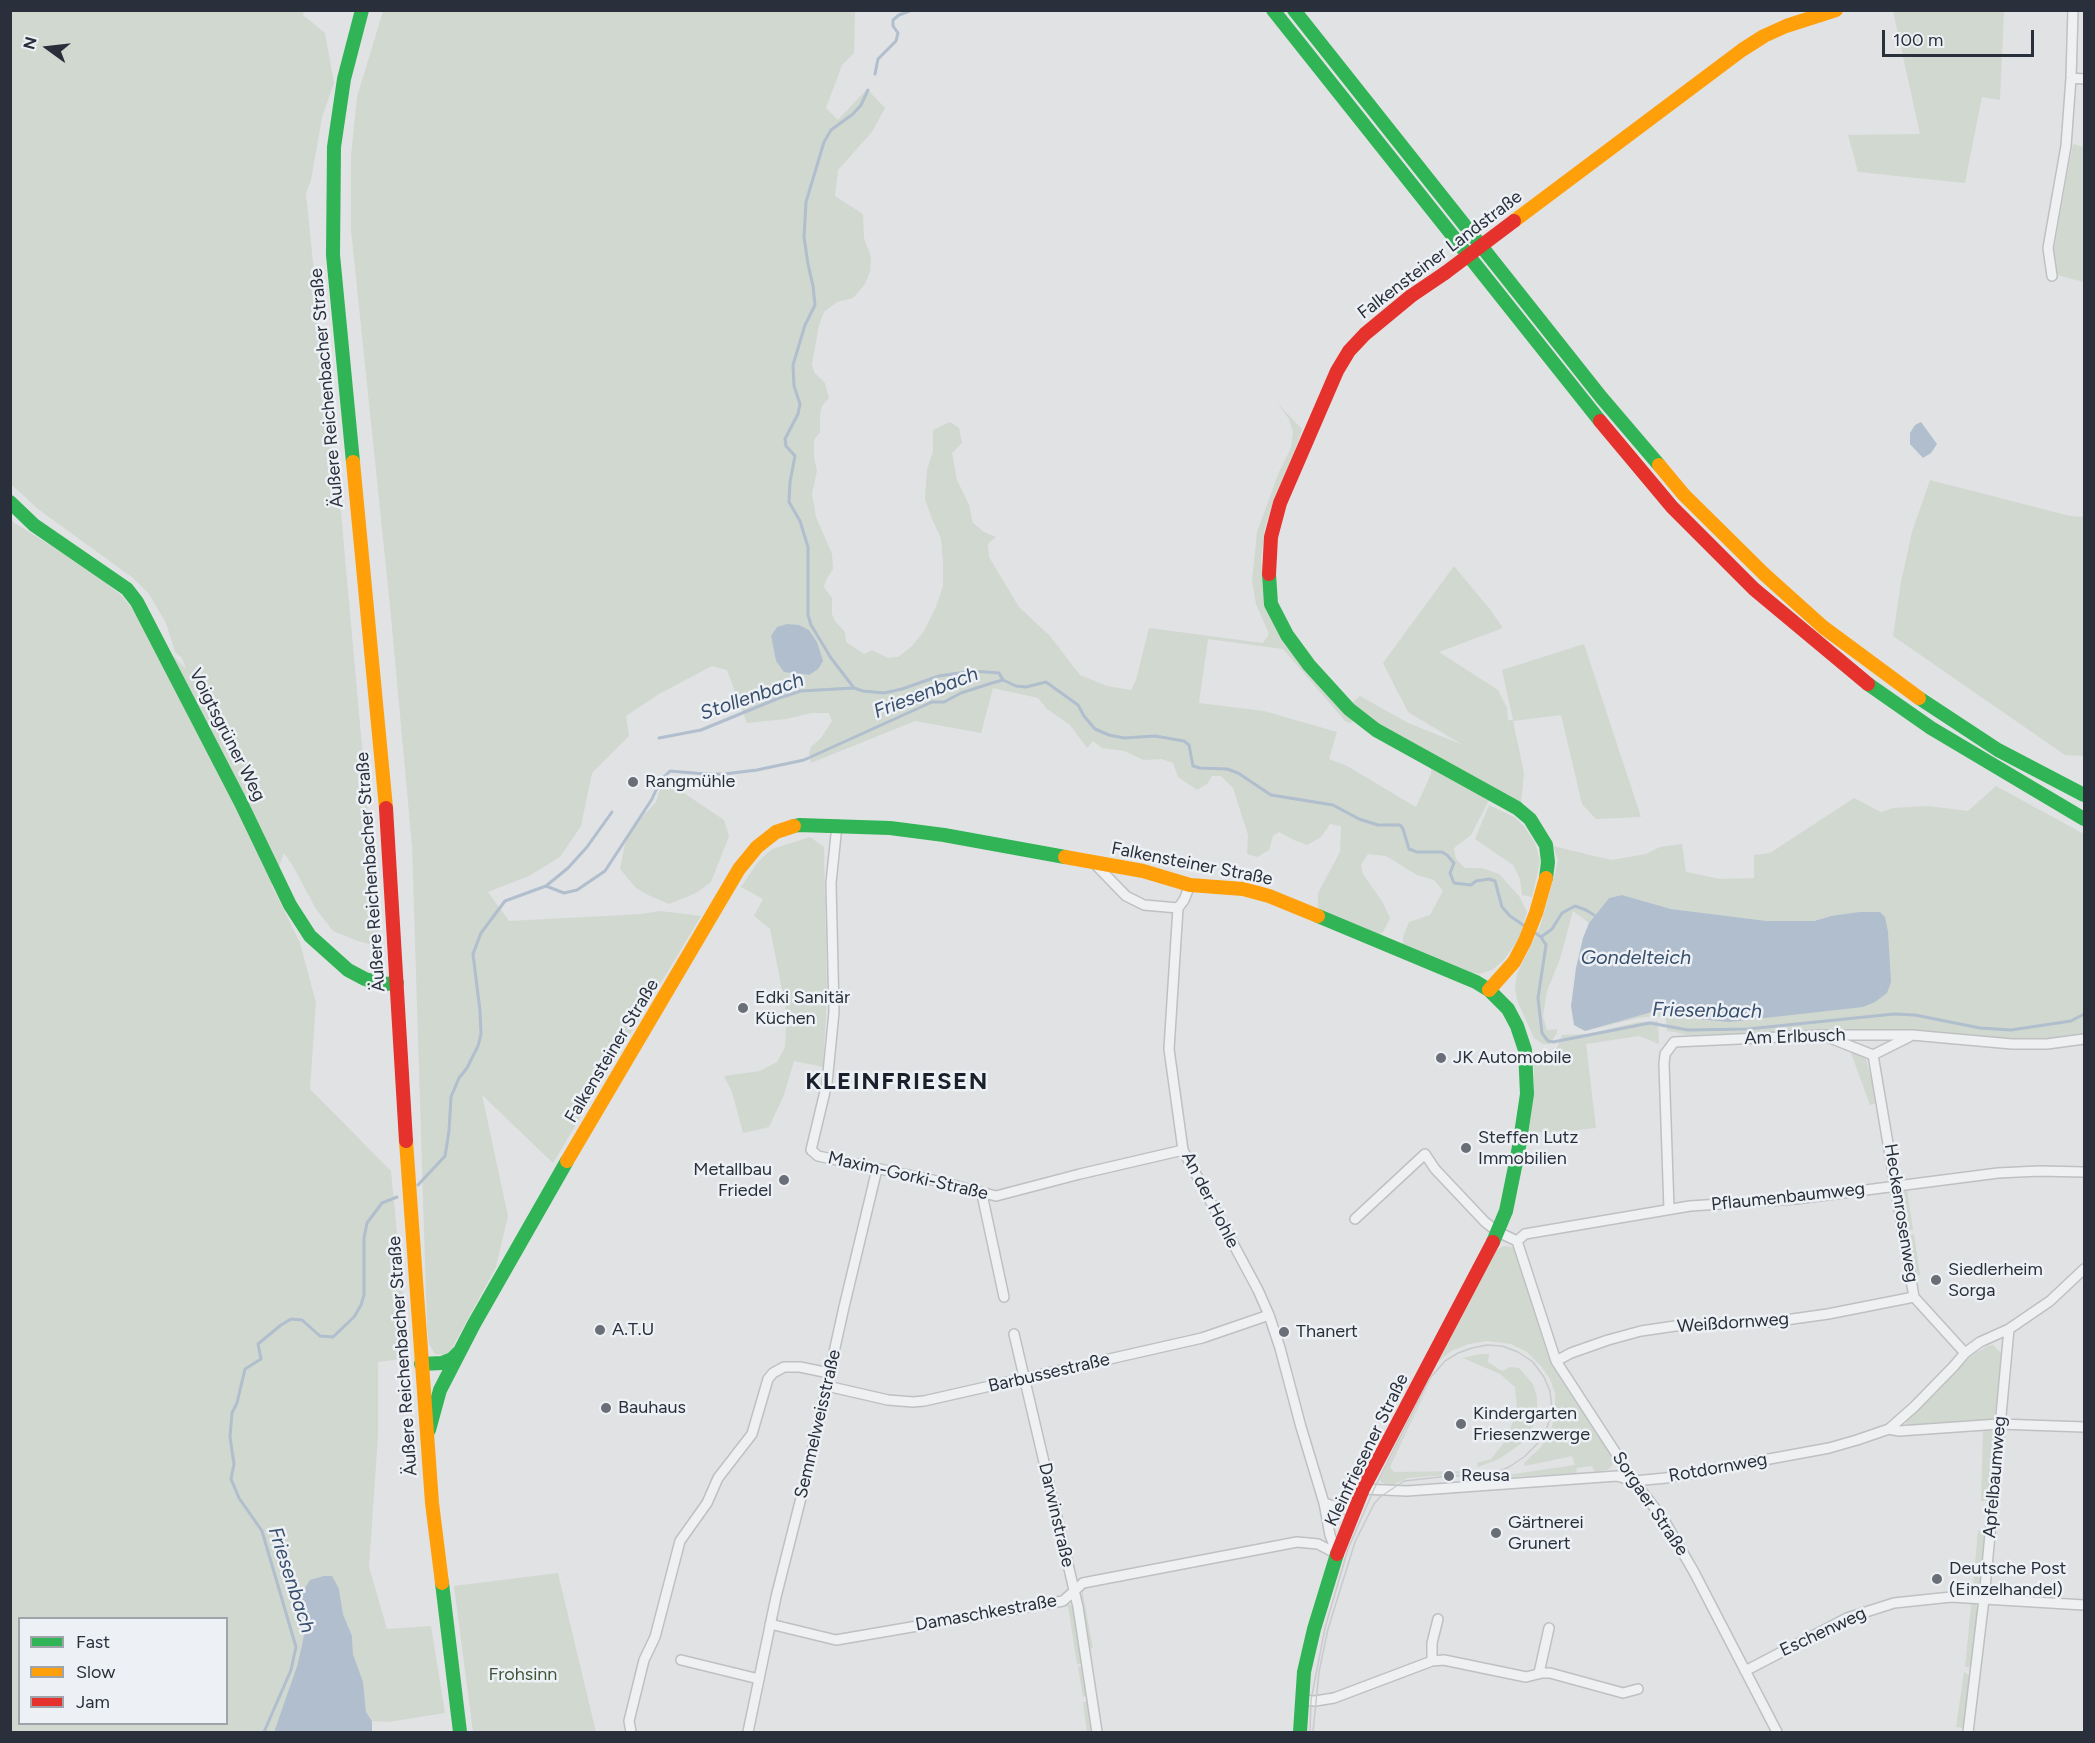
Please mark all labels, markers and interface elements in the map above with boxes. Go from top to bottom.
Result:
north arrow [18,18,78,78]
scale bar [1885,18,2036,56]
text: 100 m [1893,29,1943,51]
text: N [19,35,41,52]
street label: Falkensteiner Landstraße [1354,186,1526,324]
street label: Äußere Reichenbacher Straße [306,267,348,509]
water label: Friesenbach [870,662,982,724]
street label: Voigtsgrüner Weg [184,665,270,805]
water label: Stollenbach [697,668,807,726]
street label: Äußere Reichenbacher Straße [352,751,390,993]
place label: Rangmühle [645,771,735,793]
marker: Rangmühle [626,775,640,789]
street label: Falkensteiner Straße [1110,838,1274,890]
water label: Gondelteich [1581,946,1691,970]
street label: Falkensteiner Straße [561,975,663,1127]
place label: Edki Sanitär Küchen [755,987,850,1030]
water label: Friesenbach [1652,998,1762,1024]
marker: Edki Sanitär Küchen [736,1001,750,1015]
street label: Am Erlbusch [1744,1024,1846,1050]
place label: JK Automobile [1453,1047,1571,1069]
marker: JK Automobile [1434,1051,1448,1065]
district label: KLEINFRIESEN [805,1068,989,1096]
place label: Steffen Lutz Immobilien [1478,1127,1578,1170]
marker: Steffen Lutz Immobilien [1459,1141,1473,1155]
street label: Heckenrosenweg [1879,1142,1923,1284]
street label: Maxim-Gorki-Straße [826,1147,990,1205]
street label: An der Hohle [1176,1148,1244,1252]
place label: Metallbau Friedel [693,1159,772,1202]
marker: Metallbau Friedel [777,1173,791,1187]
street label: Pflaumenbaumweg [1710,1178,1866,1216]
street label: Äußere Reichenbacher Straße [384,1235,422,1477]
place label: Siedlerheim Sorga [1948,1259,2043,1302]
marker: Siedlerheim Sorga [1929,1273,1943,1287]
street label: Weißdornweg [1676,1308,1790,1338]
place label: A.T.U [612,1319,654,1341]
place label: Thanert [1296,1321,1358,1343]
marker: A.T.U [593,1323,607,1337]
marker: Thanert [1277,1325,1291,1339]
street label: Semmelweisstraße [790,1348,846,1500]
street label: Barbussestraße [986,1349,1112,1397]
street label: Kleinfriesener Straße [1321,1370,1413,1530]
place label: Bauhaus [618,1397,686,1419]
marker: Bauhaus [599,1401,613,1415]
place label: Kindergarten Friesenzwerge [1473,1403,1590,1446]
street label: Apfelbaumweg [1979,1415,2011,1539]
marker: Kindergarten Friesenzwerge [1454,1417,1468,1431]
street label: Sorgaer Straße [1607,1448,1693,1560]
street label: Rotdornweg [1667,1449,1769,1487]
street label: Darwinstraße [1034,1461,1078,1569]
place label: Reusa [1461,1465,1510,1487]
marker: Reusa [1442,1469,1456,1483]
place label: Gärtnerei Grunert [1508,1512,1584,1555]
water label: Friesenbach [263,1524,319,1636]
marker: Gärtnerei Grunert [1489,1526,1503,1540]
place label: Deutsche Post (Einzelhandel) [1949,1558,2066,1600]
marker: Deutsche Post (Einzelhandel) [1930,1572,1944,1586]
street label: Damaschkestraße [914,1590,1058,1636]
street label: Eschenweg [1776,1603,1870,1661]
legend [18,1617,228,1725]
text: Fast [76,1631,110,1653]
text: Slow [76,1661,115,1683]
park label: Frohsinn [489,1664,557,1686]
text: Jam [76,1691,110,1713]

